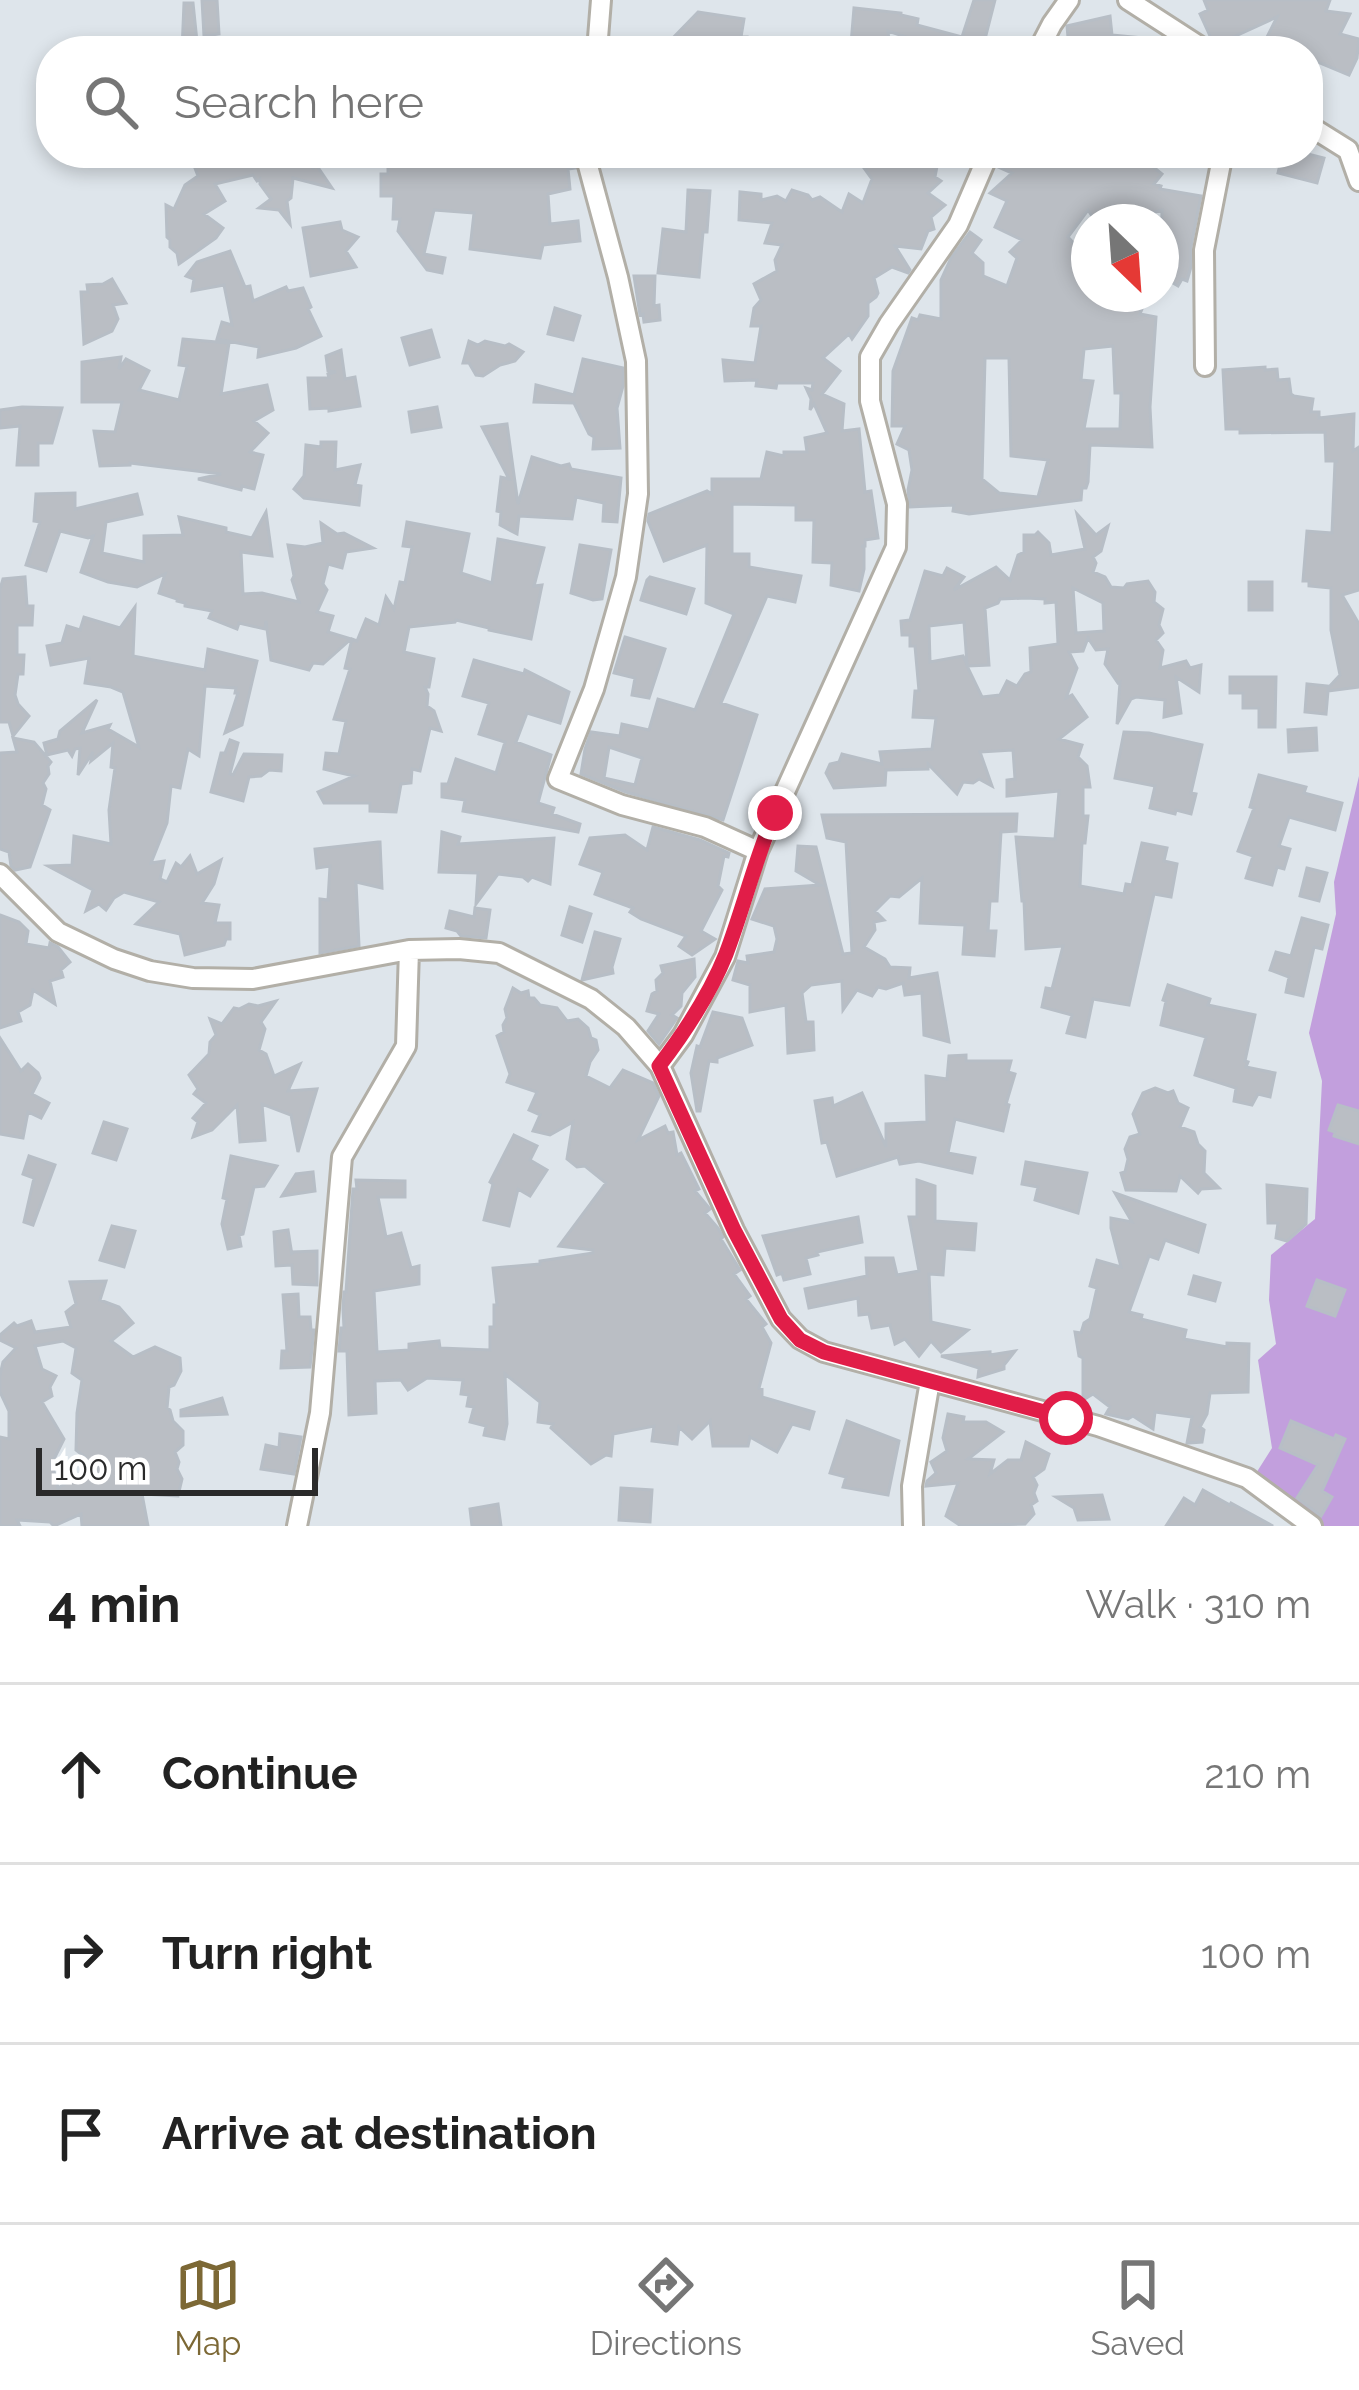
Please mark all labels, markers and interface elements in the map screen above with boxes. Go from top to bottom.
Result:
search box [36,36,1323,168]
icon: search [78,69,144,135]
text: Search here [174,76,424,129]
north arrow [1071,204,1179,312]
route end [748,786,802,840]
route start [1039,1391,1093,1445]
scale bar [36,1442,318,1495]
text: 100 m [54,1449,147,1488]
text: 4 min [48,1574,181,1634]
text: Walk · 310 m [1085,1581,1311,1627]
icon: ahead [48,1741,114,1807]
text: Continue [162,1747,358,1800]
text: 210 m [1204,1751,1311,1797]
icon: right [48,1921,114,1987]
text: Turn right [162,1927,372,1980]
text: 100 m [1201,1931,1311,1977]
icon: arrive [48,2101,114,2167]
text: Arrive at destination [162,2107,597,2160]
tab: Map [174,2252,241,2363]
tab: Directions [590,2252,742,2363]
tab: Saved [1090,2252,1185,2363]

